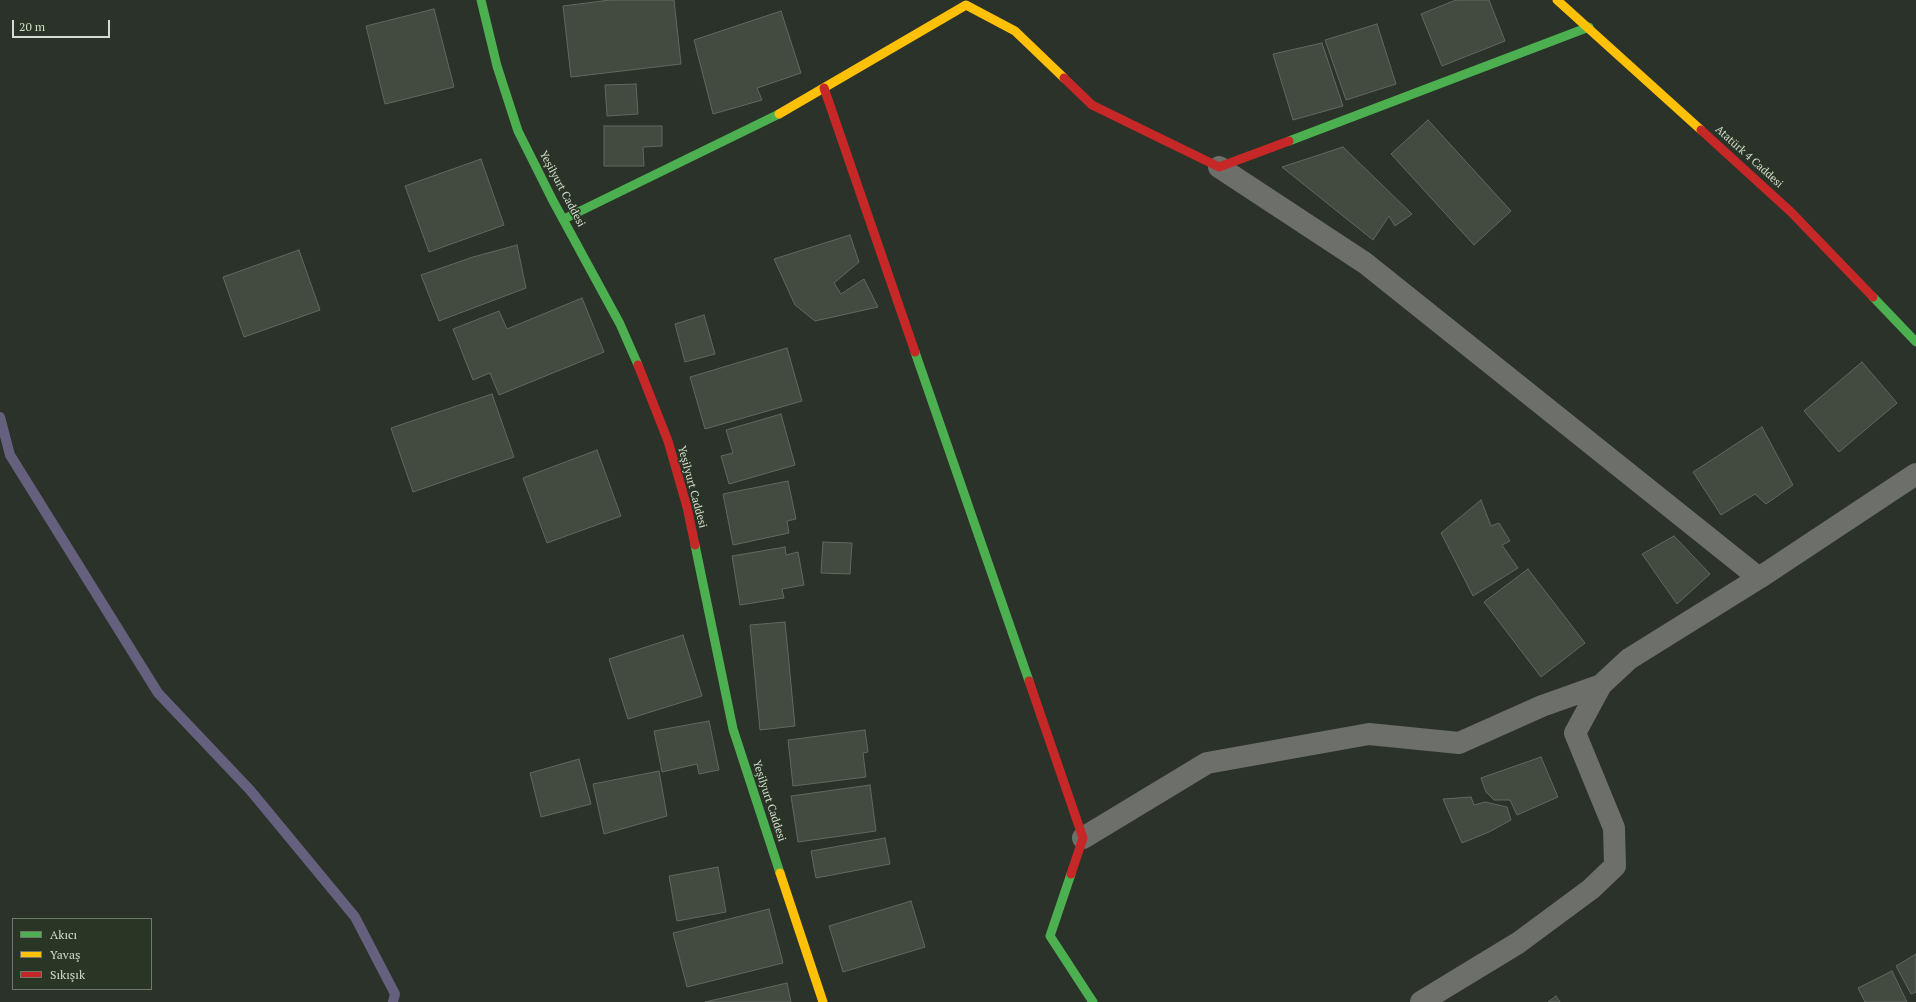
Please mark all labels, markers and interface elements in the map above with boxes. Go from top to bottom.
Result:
scale bar [14,12,112,38]
text: 20 m [19,19,45,34]
street label: Atatürk 4 Caddesi [1712,123,1786,191]
street label: Yeşilyurt Caddesi [536,149,588,229]
street label: Yeşilyurt Caddesi [675,444,709,530]
street label: Yeşilyurt Caddesi [750,759,788,843]
legend [12,918,152,990]
text: Akıcı [50,927,77,942]
text: Yavaş [50,947,80,962]
text: Sıkışık [50,967,85,982]

